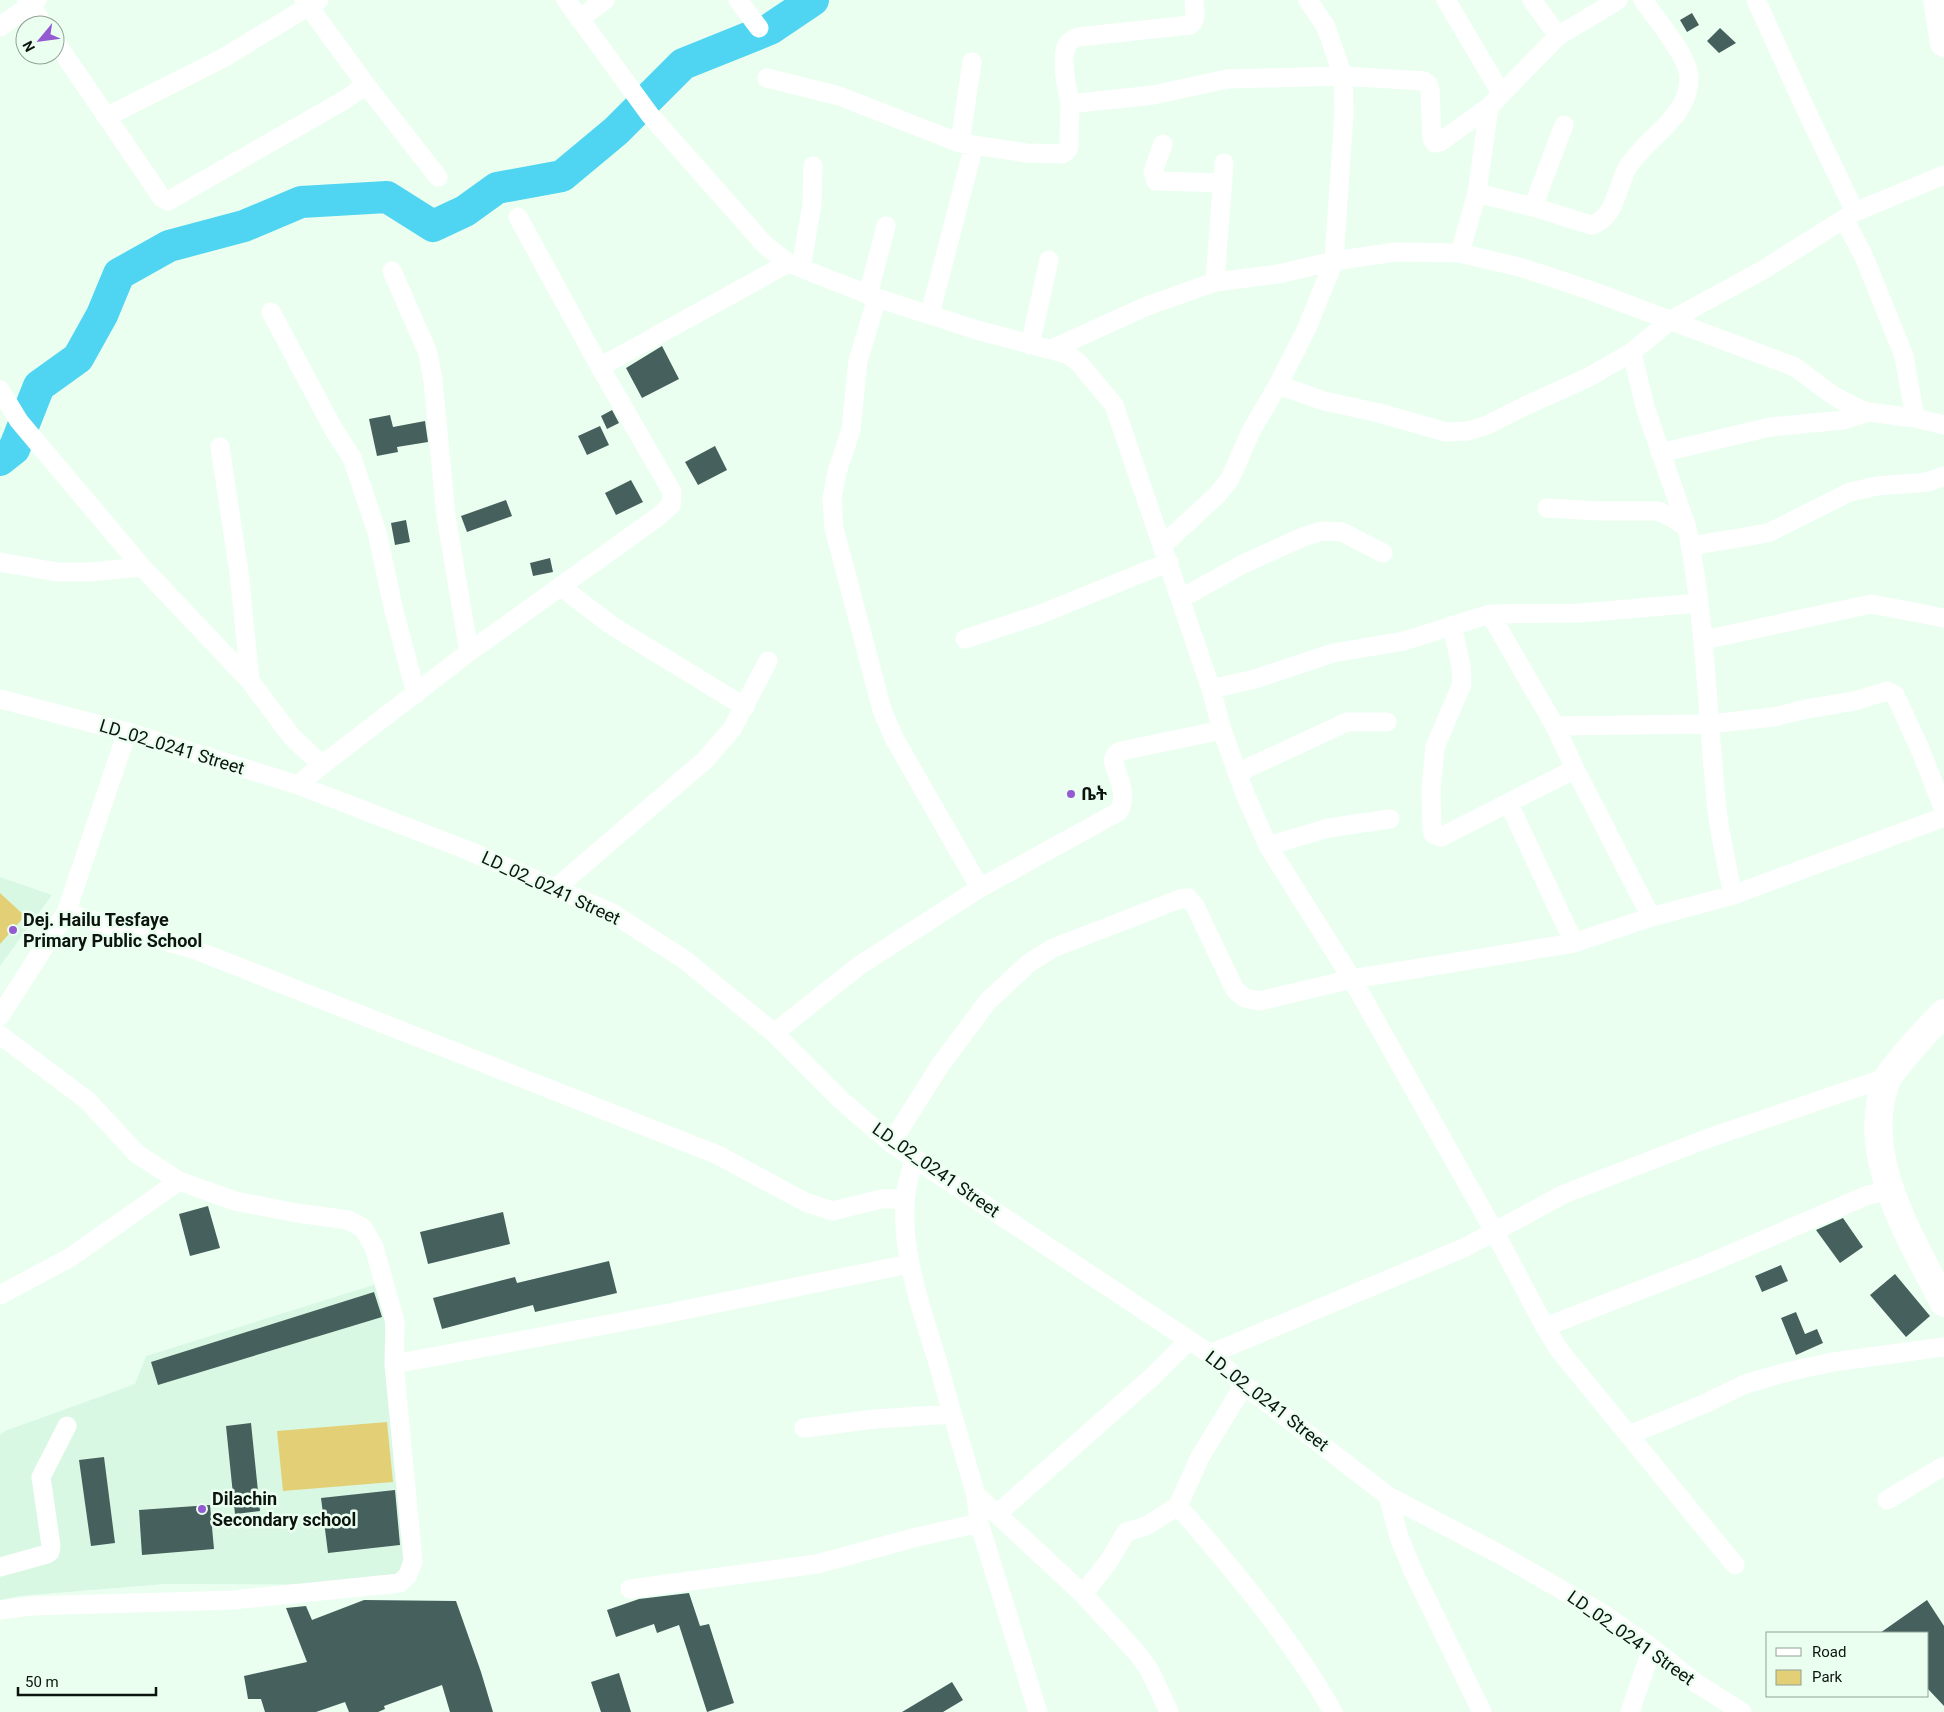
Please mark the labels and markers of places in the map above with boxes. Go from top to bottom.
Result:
place label: ቤት [1081,783,1107,804]
marker: ቤት [1065,788,1077,800]
place label: Dej. Hailu Tesfaye Primary Public School [23,909,202,951]
marker: Dej. Hailu Tesfaye Primary Public School [7,924,19,936]
place label: Dilachin Secondary school [212,1488,356,1530]
marker: Dilachin Secondary school [196,1503,208,1515]

